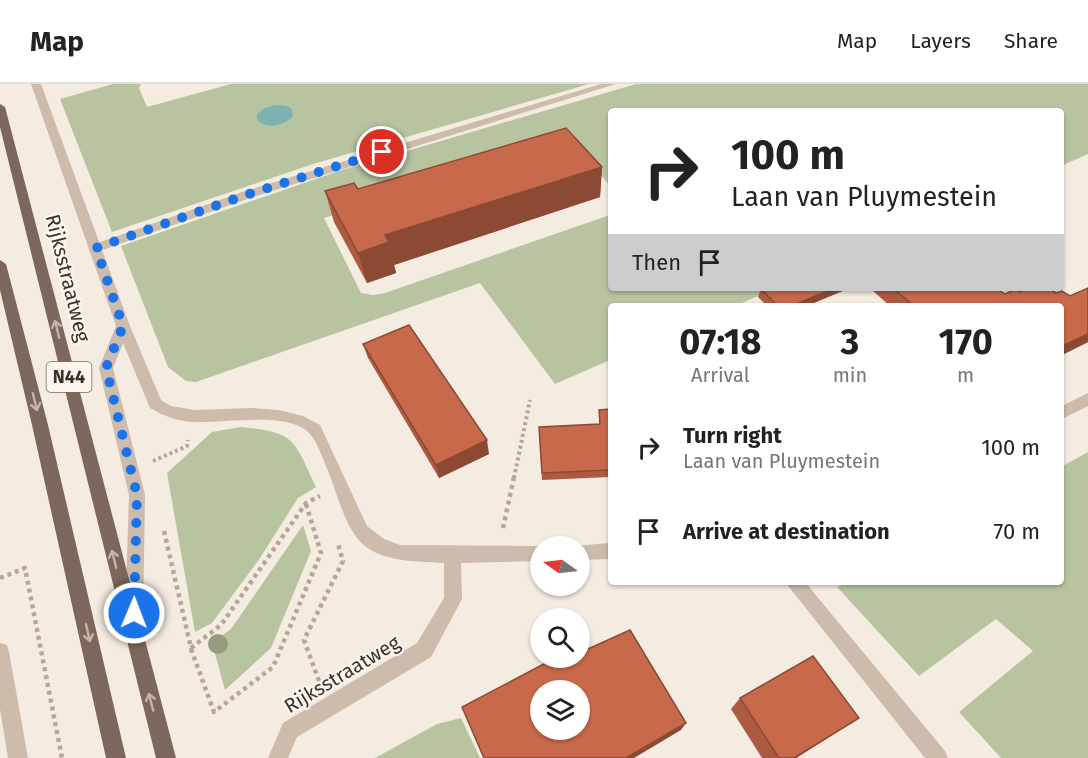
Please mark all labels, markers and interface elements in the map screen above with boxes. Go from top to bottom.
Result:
text: Map [30,25,84,58]
text: Map [837,28,877,54]
text: Layers [910,28,971,54]
text: Share [1004,28,1058,54]
pin [356,126,407,177]
text: 100 m [731,130,845,180]
icon: right [632,132,710,210]
icon: arrive [365,135,398,168]
text: Laan van Pluymestein [731,181,997,213]
street label: Rijksstraatweg [41,212,96,345]
icon: arrive [693,246,726,279]
text: Then [632,249,681,276]
one-way arrow [51,320,63,339]
text: 07:18 [679,320,761,364]
text: 3 [841,320,859,364]
text: 170 [938,320,993,364]
road number: N44 [46,362,92,392]
text: Arrival [691,363,750,387]
text: min [833,363,867,387]
text: m [957,363,974,387]
one-way arrow [29,392,41,411]
text: Turn right [683,422,782,449]
icon: right [632,431,665,464]
text: 100 m [981,434,1040,461]
text: Laan van Pluymestein [683,449,880,473]
icon: arrive [632,515,665,548]
text: Arrive at destination [683,518,890,545]
text: 70 m [994,518,1040,545]
north arrow [530,536,590,596]
map controls [530,536,590,740]
one-way arrow [108,550,120,569]
position arrow [102,581,166,645]
button: search [530,608,590,668]
one-way arrow [83,623,94,642]
street label: Rijksstraatweg [280,630,405,718]
button: layers [530,680,590,740]
one-way arrow [145,692,156,711]

